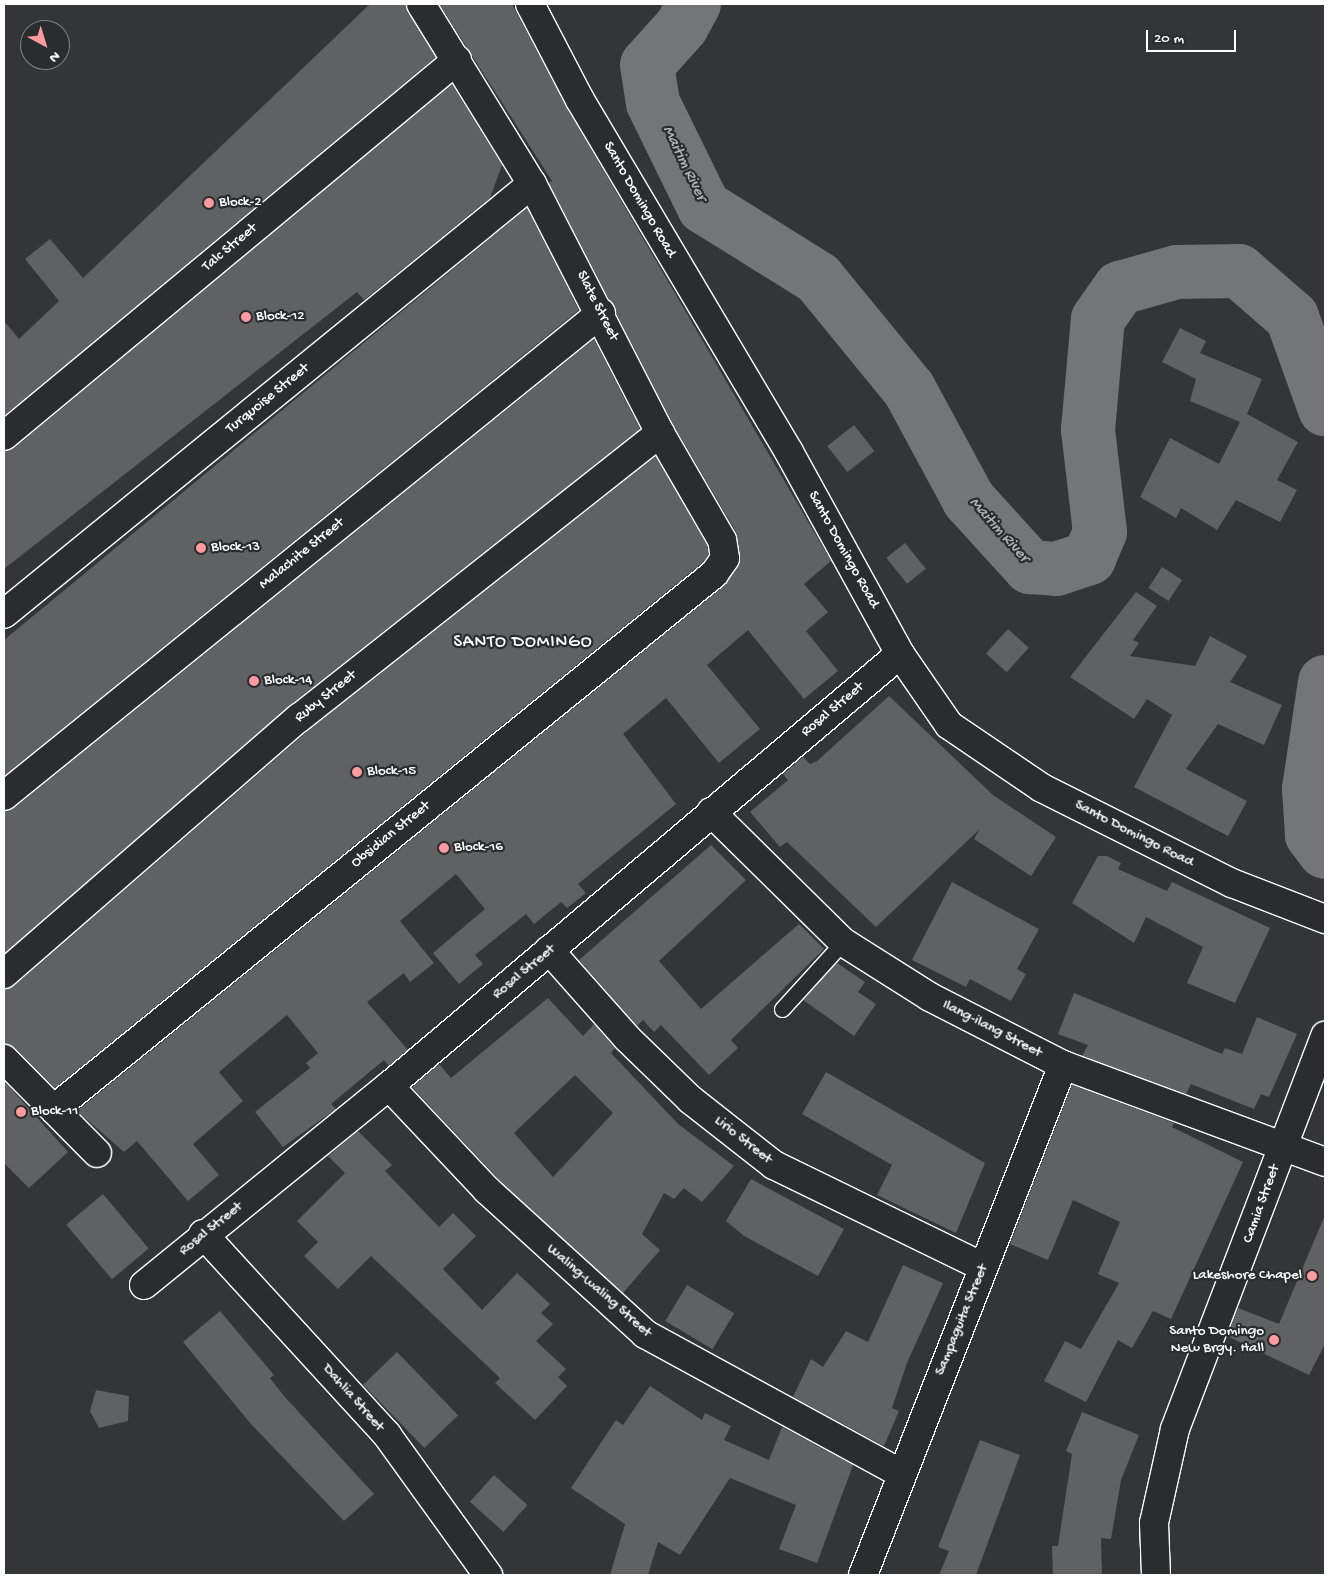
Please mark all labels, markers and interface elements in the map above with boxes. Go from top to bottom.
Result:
north arrow [20,20,70,70]
scale bar [1149,20,1239,52]
text: 20 m [1154,30,1184,48]
text: N [45,47,63,66]
water label: Maitim River [657,123,709,205]
street label: Santo Domingo Road [598,139,680,261]
place label: Block-2 [219,194,262,212]
marker: Block-2 [203,197,215,209]
street label: Talc Street [199,220,261,276]
street label: Slate Street [572,268,622,344]
place label: Block-12 [256,308,305,326]
marker: Block-12 [240,311,252,323]
street label: Turquoise Street [223,360,313,438]
street label: Santo Domingo Road [803,488,883,612]
water label: Maitim River [964,494,1032,568]
street label: Malachite Street [256,514,348,594]
place label: Block-13 [211,539,260,557]
marker: Block-13 [195,542,207,554]
district label: SANTO DOMINGO [452,632,594,654]
street label: Ruby Street [292,667,360,727]
place label: Block-14 [264,672,312,690]
marker: Block-14 [248,675,260,687]
street label: Rosal Street [798,679,868,741]
place label: Block-15 [367,763,416,781]
marker: Block-15 [351,766,363,778]
street label: Santo Domingo Road [1072,796,1196,872]
street label: Obsidian Street [348,798,434,872]
place label: Block-16 [454,839,503,857]
marker: Block-16 [438,842,450,854]
street label: Rosal Street [489,941,559,1003]
street label: Ilang-ilang Street [939,996,1045,1062]
place label: Block-11 [31,1103,78,1121]
marker: Block-11 [15,1106,27,1118]
street label: Lirio Street [710,1112,776,1168]
street label: Camia Street [1239,1162,1285,1246]
street label: Rosal Street [176,1198,246,1260]
street label: Waling-waling Street [543,1240,655,1342]
street label: Sampaguita Street [931,1262,993,1378]
place label: Lakeshore Chapel [1193,1267,1302,1285]
marker: Lakeshore Chapel [1306,1270,1318,1282]
place label: Santo Domingo New Brgy. Hall [1169,1322,1264,1357]
marker: Santo Domingo New Brgy. Hall [1268,1334,1280,1346]
street label: Dahlia Street [318,1361,388,1435]

